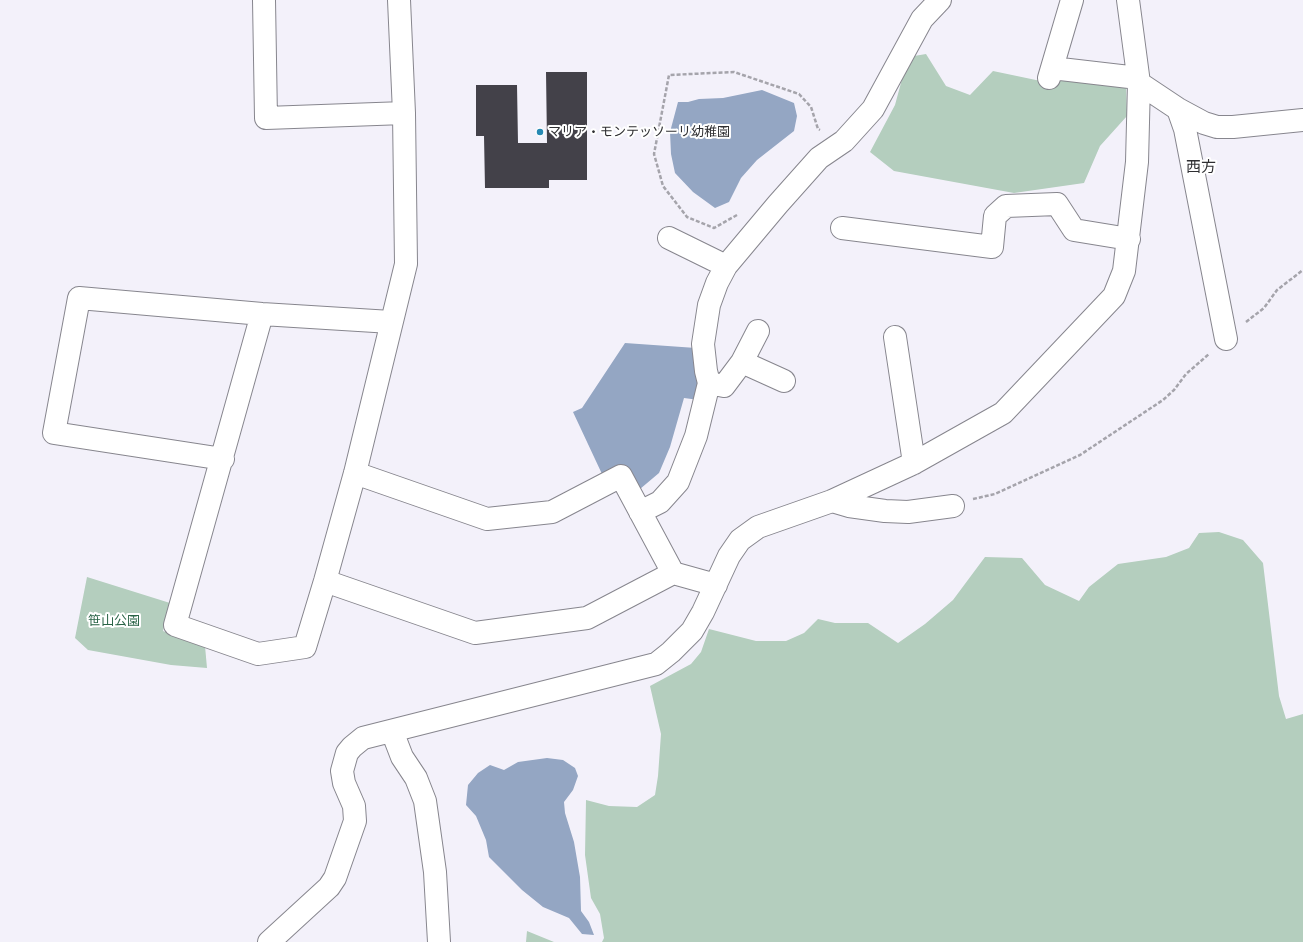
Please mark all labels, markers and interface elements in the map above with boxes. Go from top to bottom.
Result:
place label: マリア・モンテッソーリ幼稚園 [548,124,730,140]
marker: マリア・モンテッソーリ幼稚園 [535,127,545,137]
district label: 西方 [1186,159,1216,177]
park label: 笹山公園 [88,613,140,629]

